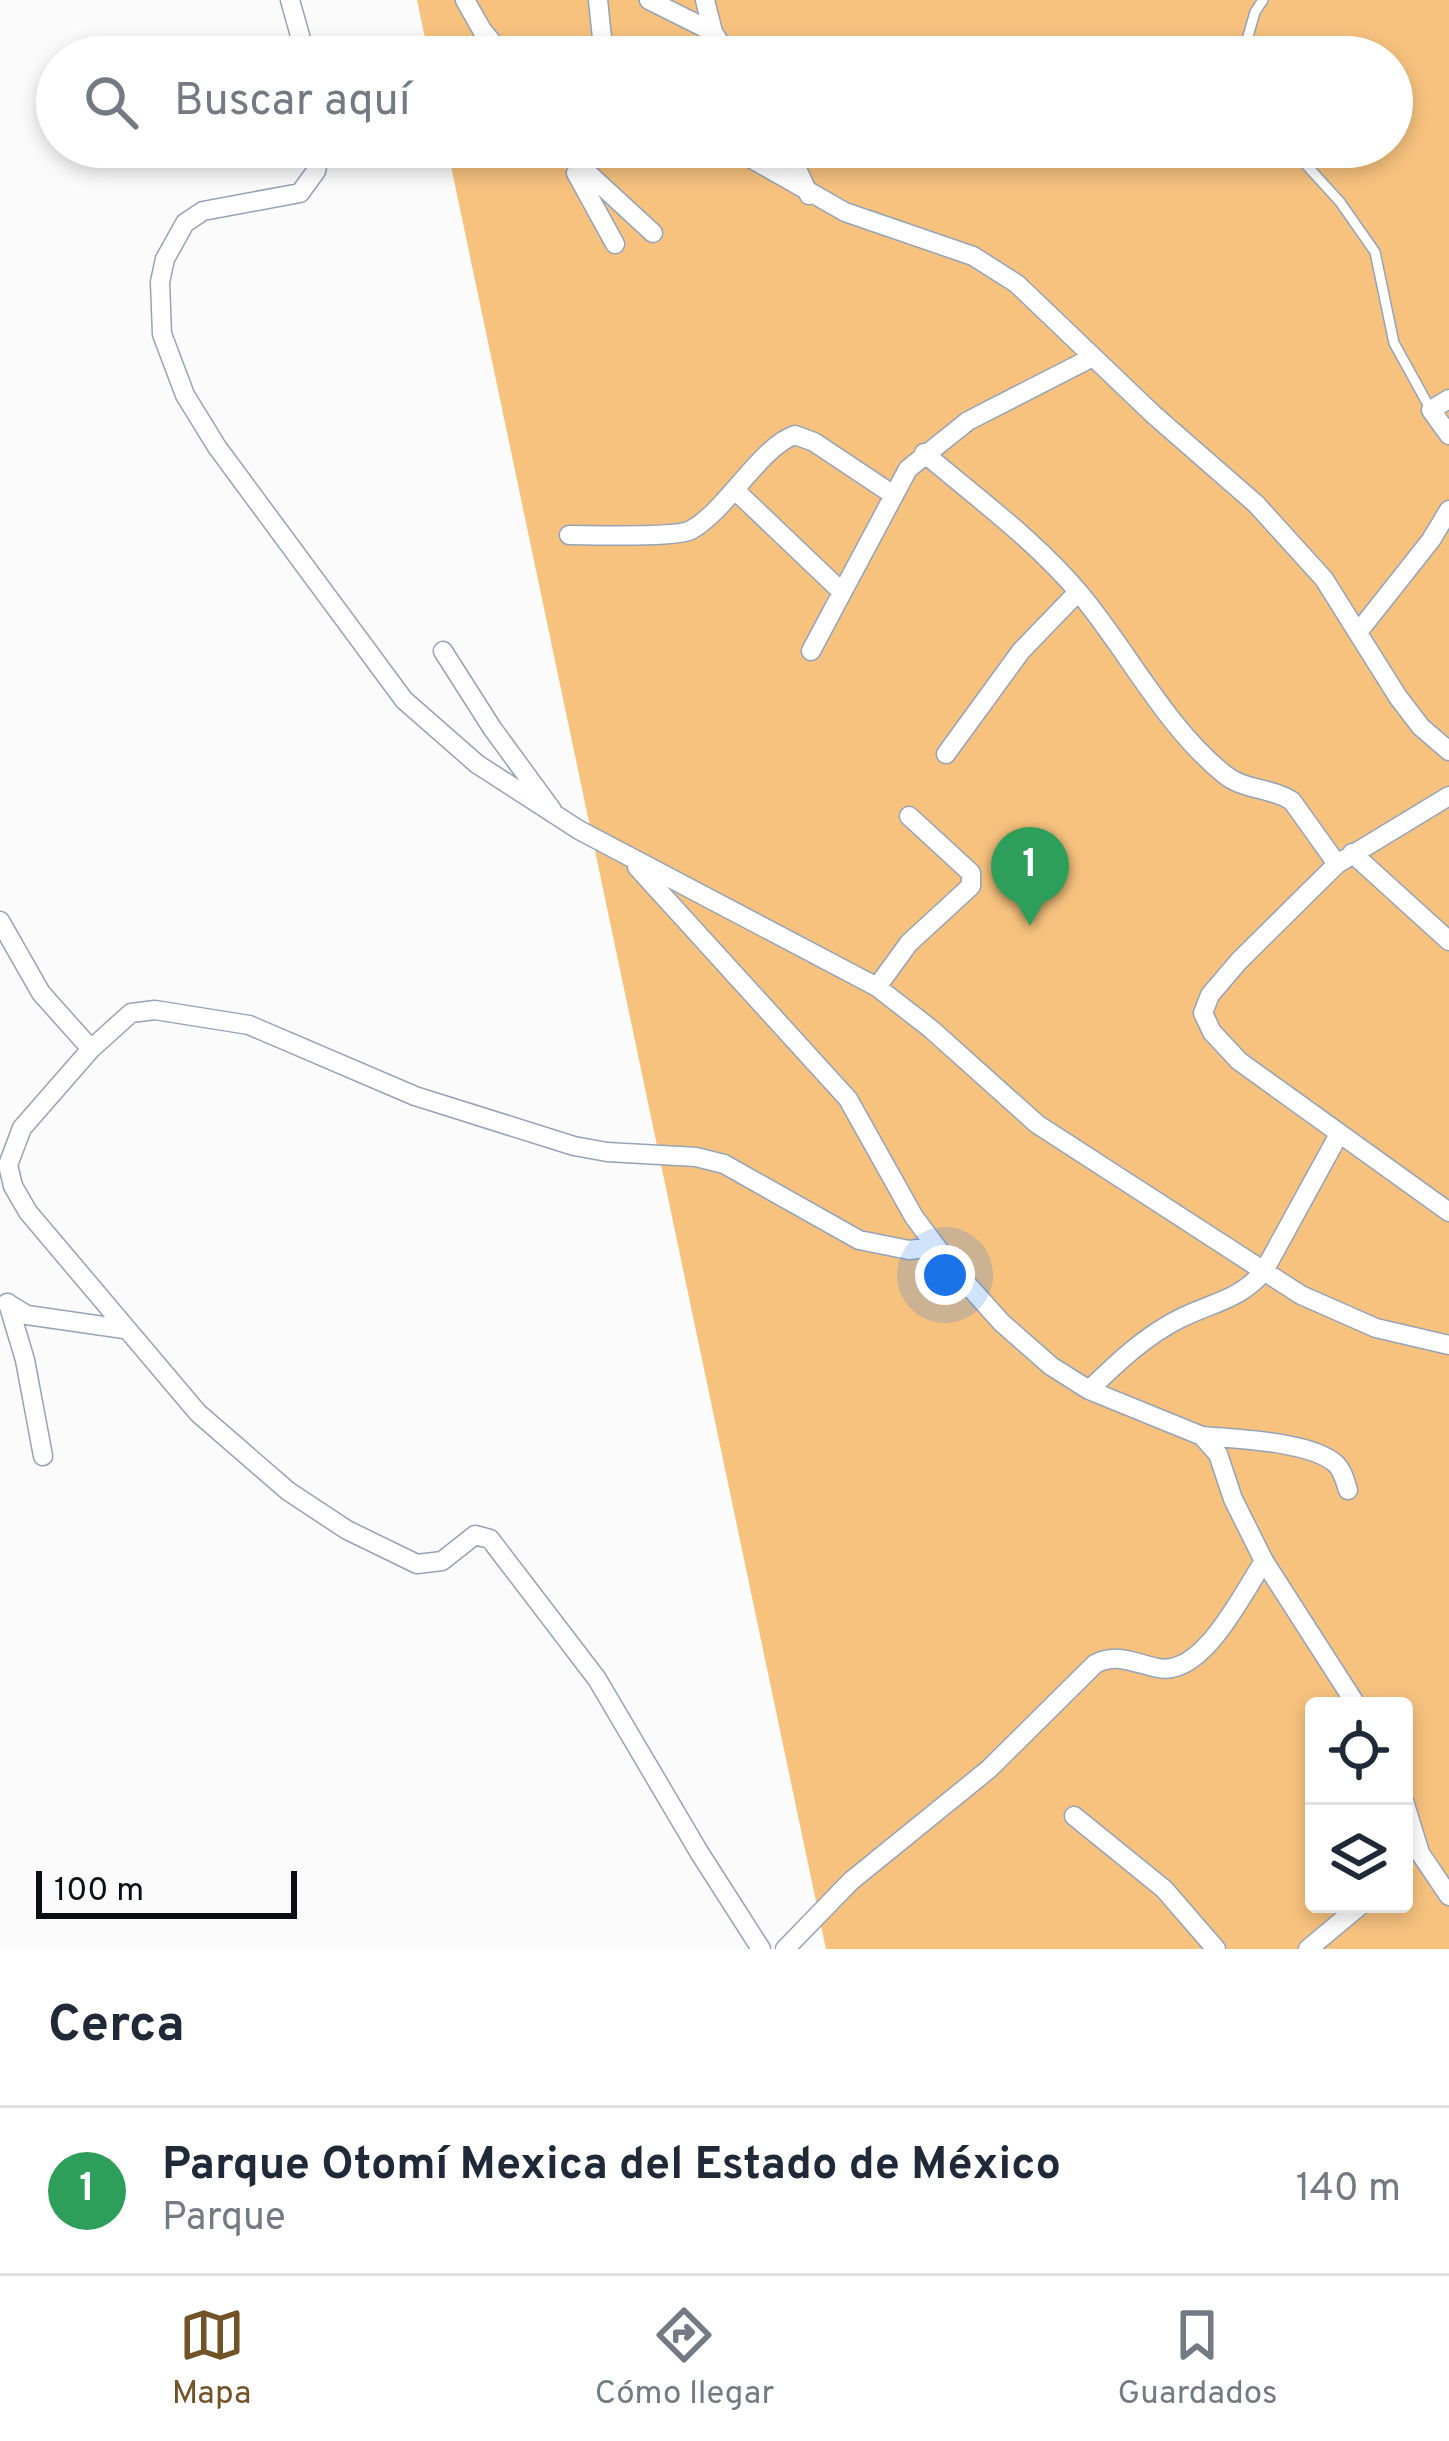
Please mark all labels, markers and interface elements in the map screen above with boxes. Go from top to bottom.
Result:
search box [36,36,1413,168]
icon: search [78,69,144,135]
text: Buscar aquí [174,74,410,131]
pin: 1 [991,827,1069,926]
your location [915,1245,975,1305]
map controls [1305,1697,1413,1913]
button: locate [1305,1697,1413,1805]
button: layers [1305,1805,1413,1913]
scale bar [36,1865,297,1918]
text: 100 m [54,1871,144,1913]
text: Cerca [48,1995,185,2060]
text: Parque Otomí Mexica del Estado de México [162,2138,1061,2195]
text: 1 [79,2166,95,2215]
text: 140 m [1296,2166,1401,2215]
text: Parque [162,2195,286,2244]
tab: Mapa [172,2302,251,2416]
tab: Cómo llegar [595,2302,774,2416]
tab: Guardados [1118,2302,1277,2416]

